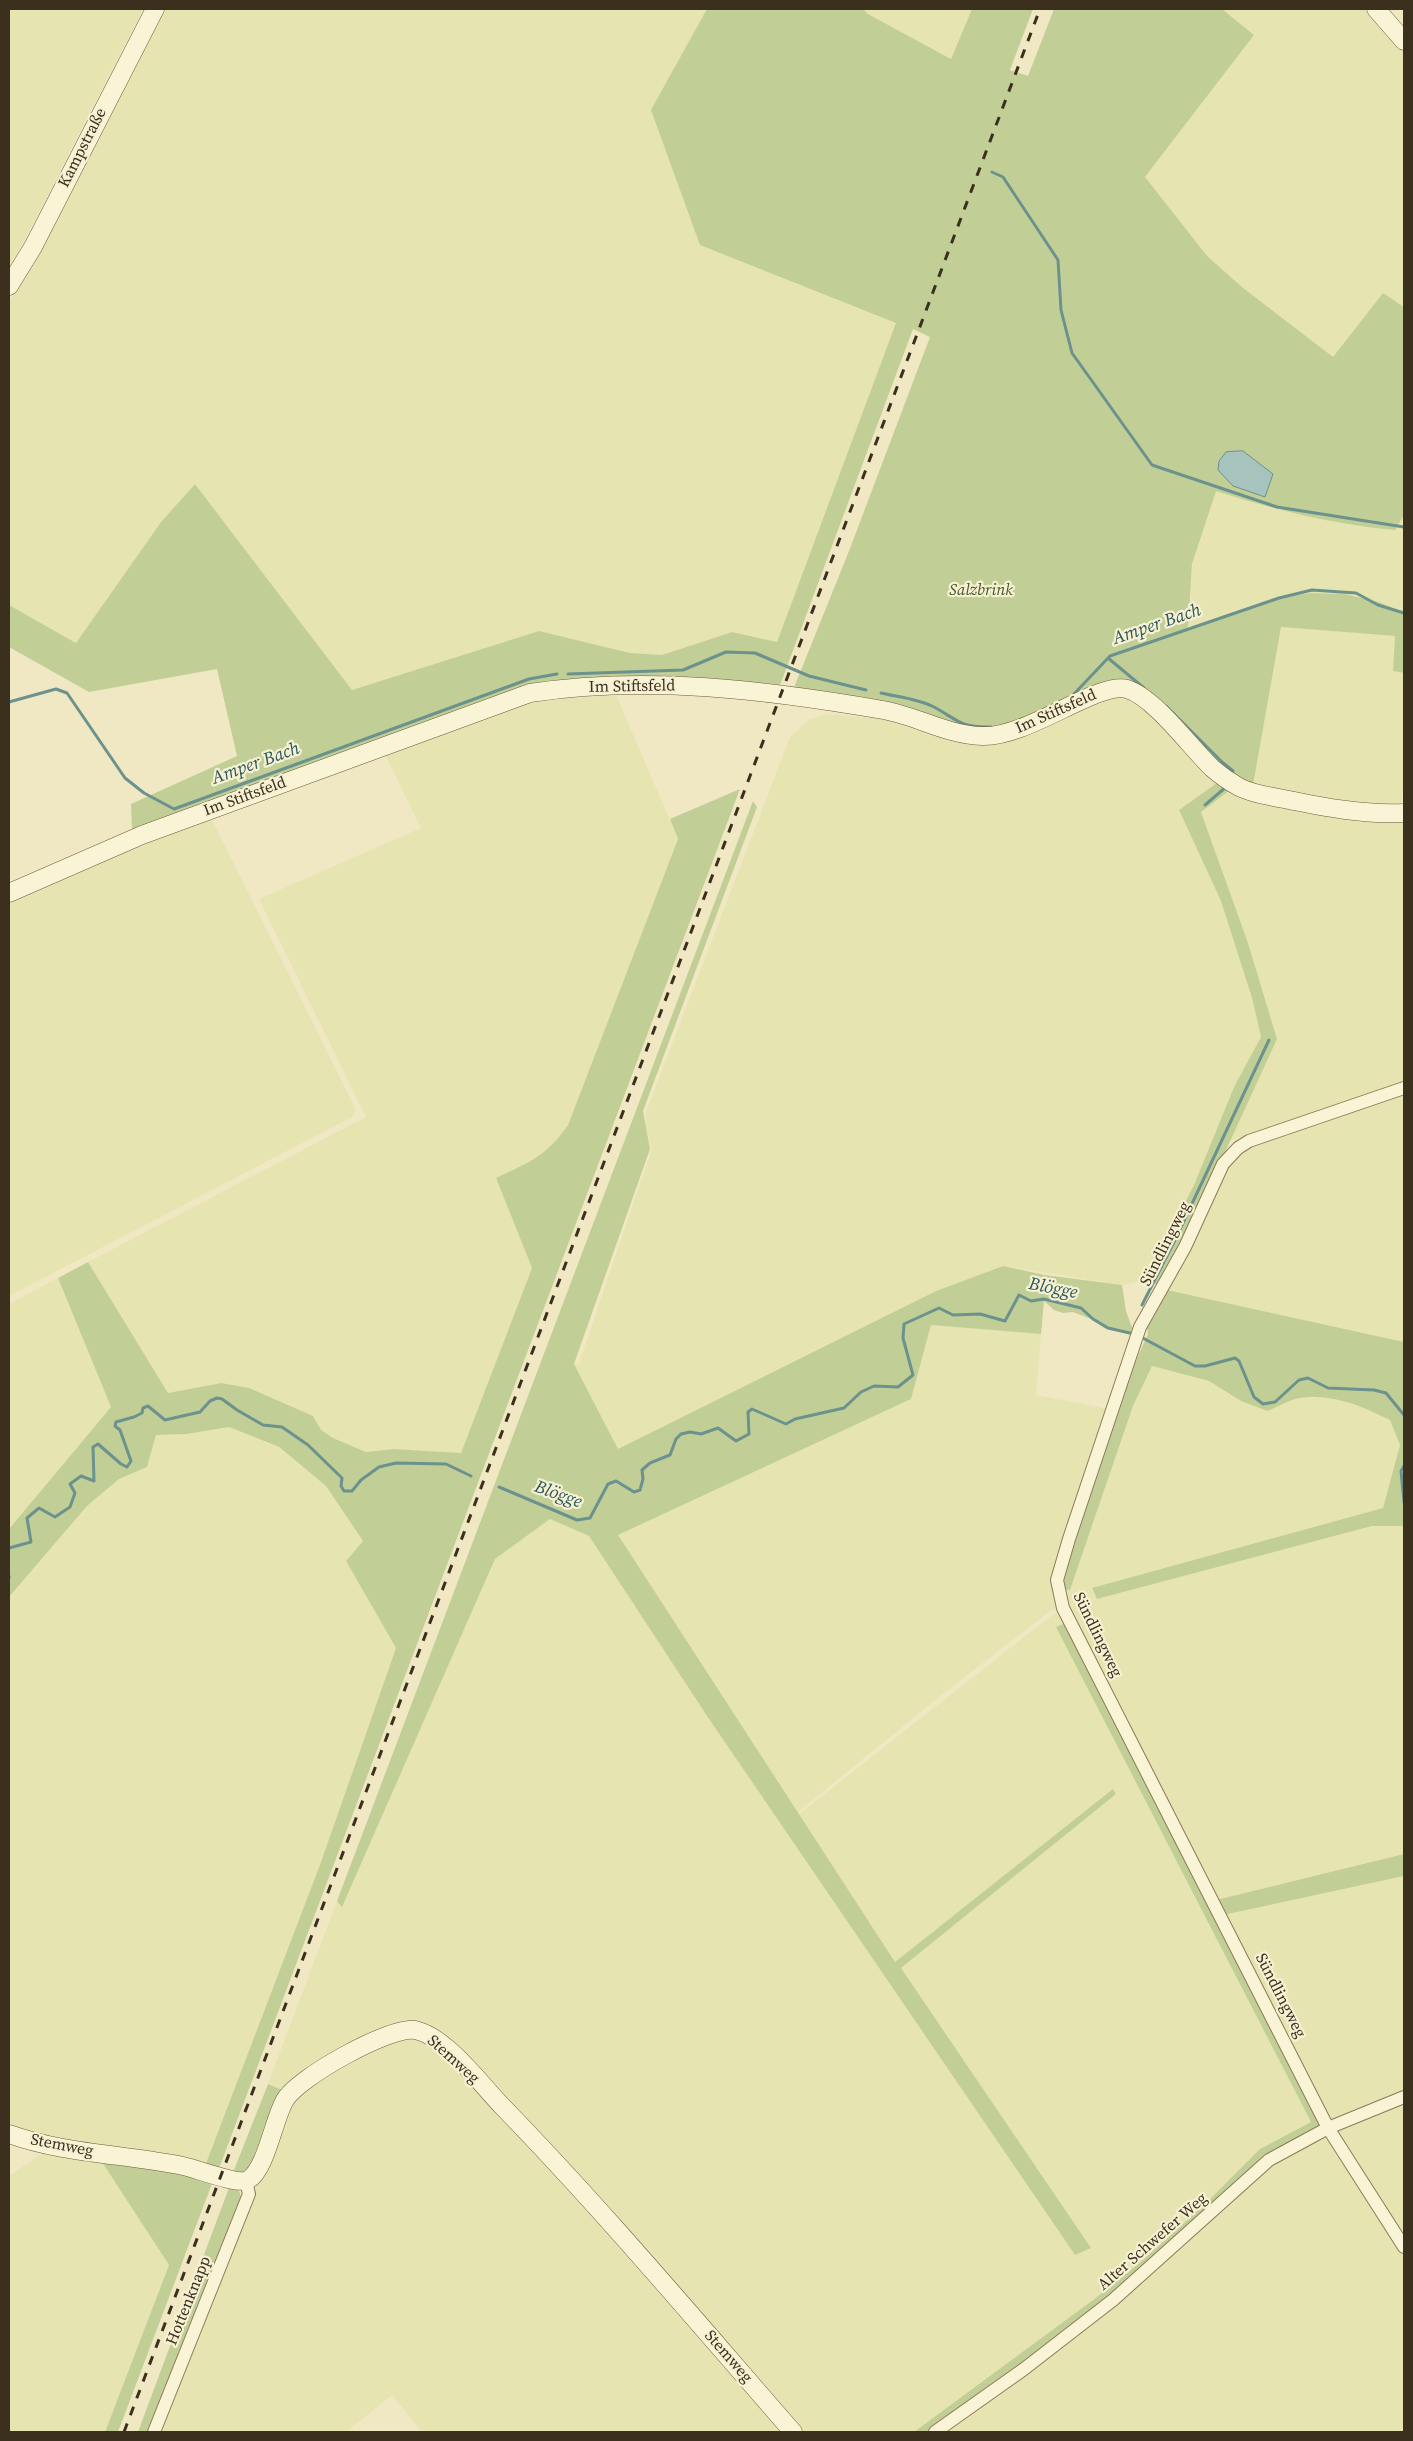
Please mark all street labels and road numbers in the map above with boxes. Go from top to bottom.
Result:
street label: Kampstraße [55,105,111,191]
street label: Im Stiftsfeld [589,677,675,697]
street label: Im Stiftsfeld [1013,686,1099,738]
street label: Im Stiftsfeld [201,773,289,821]
street label: Sündlingweg [1137,1199,1195,1289]
street label: Sündlingweg [1068,1589,1126,1681]
street label: Sündlingweg [1251,1951,1309,2041]
street label: Stemweg [423,2032,483,2088]
street label: Stemweg [29,2131,95,2161]
street label: Alter Schwefer Weg [1094,2189,1212,2295]
street label: Hottenknapp [162,2254,216,2348]
street label: Stemweg [700,2327,756,2387]

